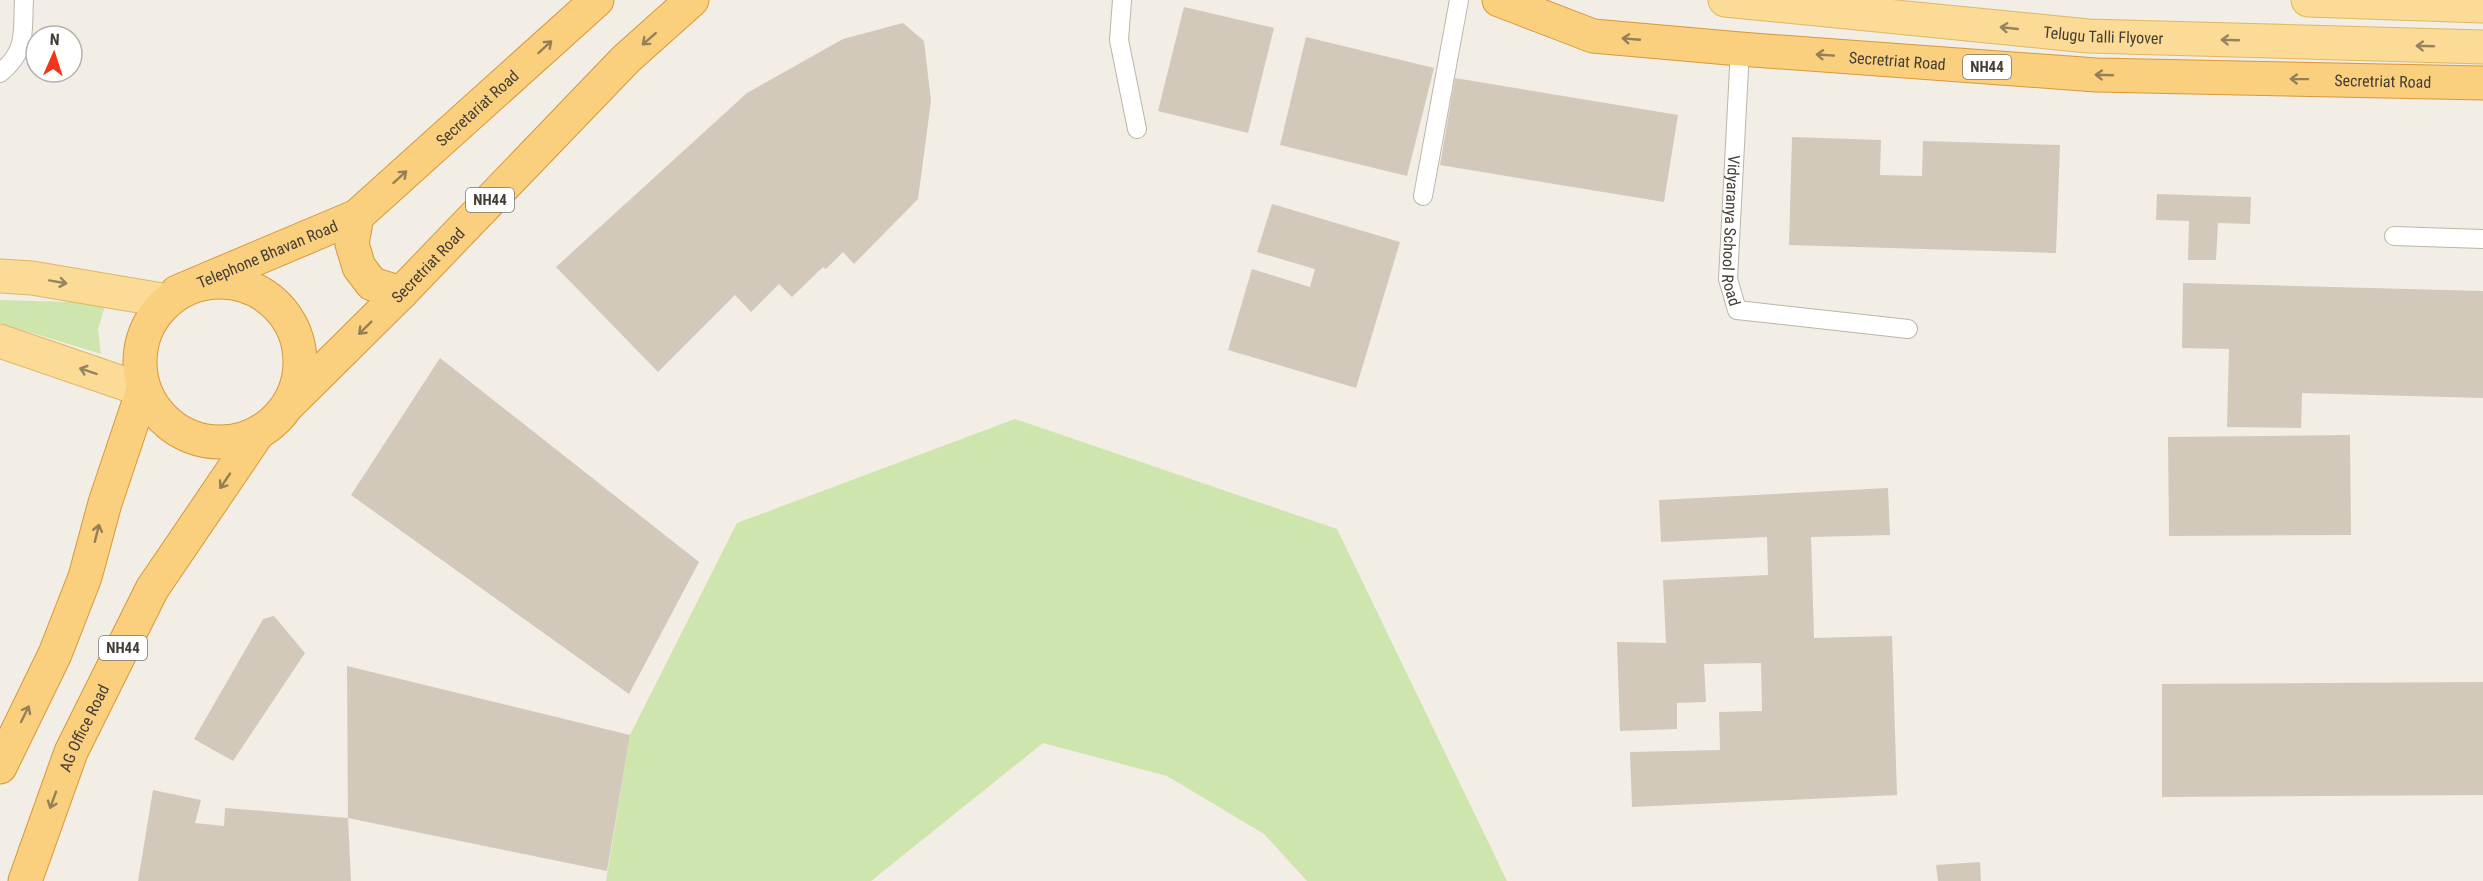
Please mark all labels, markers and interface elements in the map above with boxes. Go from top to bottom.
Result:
one-way arrow [1999,22,2019,33]
street label: Telugu Talli Flyover [2042,22,2164,48]
north arrow [24,24,84,84]
text: N [49,30,60,49]
one-way arrow [641,32,656,46]
one-way arrow [1622,33,1641,44]
one-way arrow [2220,34,2240,46]
one-way arrow [538,40,553,54]
one-way arrow [2415,40,2435,51]
street label: Secretriat Road [1848,47,1946,73]
one-way arrow [1816,50,1836,61]
road number: NH44 [1963,55,2011,79]
street label: Secretariat Road [432,66,522,150]
one-way arrow [2094,69,2114,80]
street label: Secretriat Road [2334,70,2431,91]
one-way arrow [2289,73,2309,85]
street label: Vidyaranya School Road [1718,155,1745,308]
one-way arrow [393,170,408,184]
road number: NH44 [466,188,514,212]
street label: Telephone Bhavan Road [194,216,340,292]
street label: Secretriat Road [387,224,468,307]
one-way arrow [48,277,67,288]
one-way arrow [358,321,373,335]
one-way arrow [79,365,98,376]
one-way arrow [219,473,231,489]
one-way arrow [91,524,103,543]
road number: NH44 [99,636,147,660]
street label: AG Office Road [55,681,113,774]
one-way arrow [20,706,32,724]
one-way arrow [47,790,58,808]

